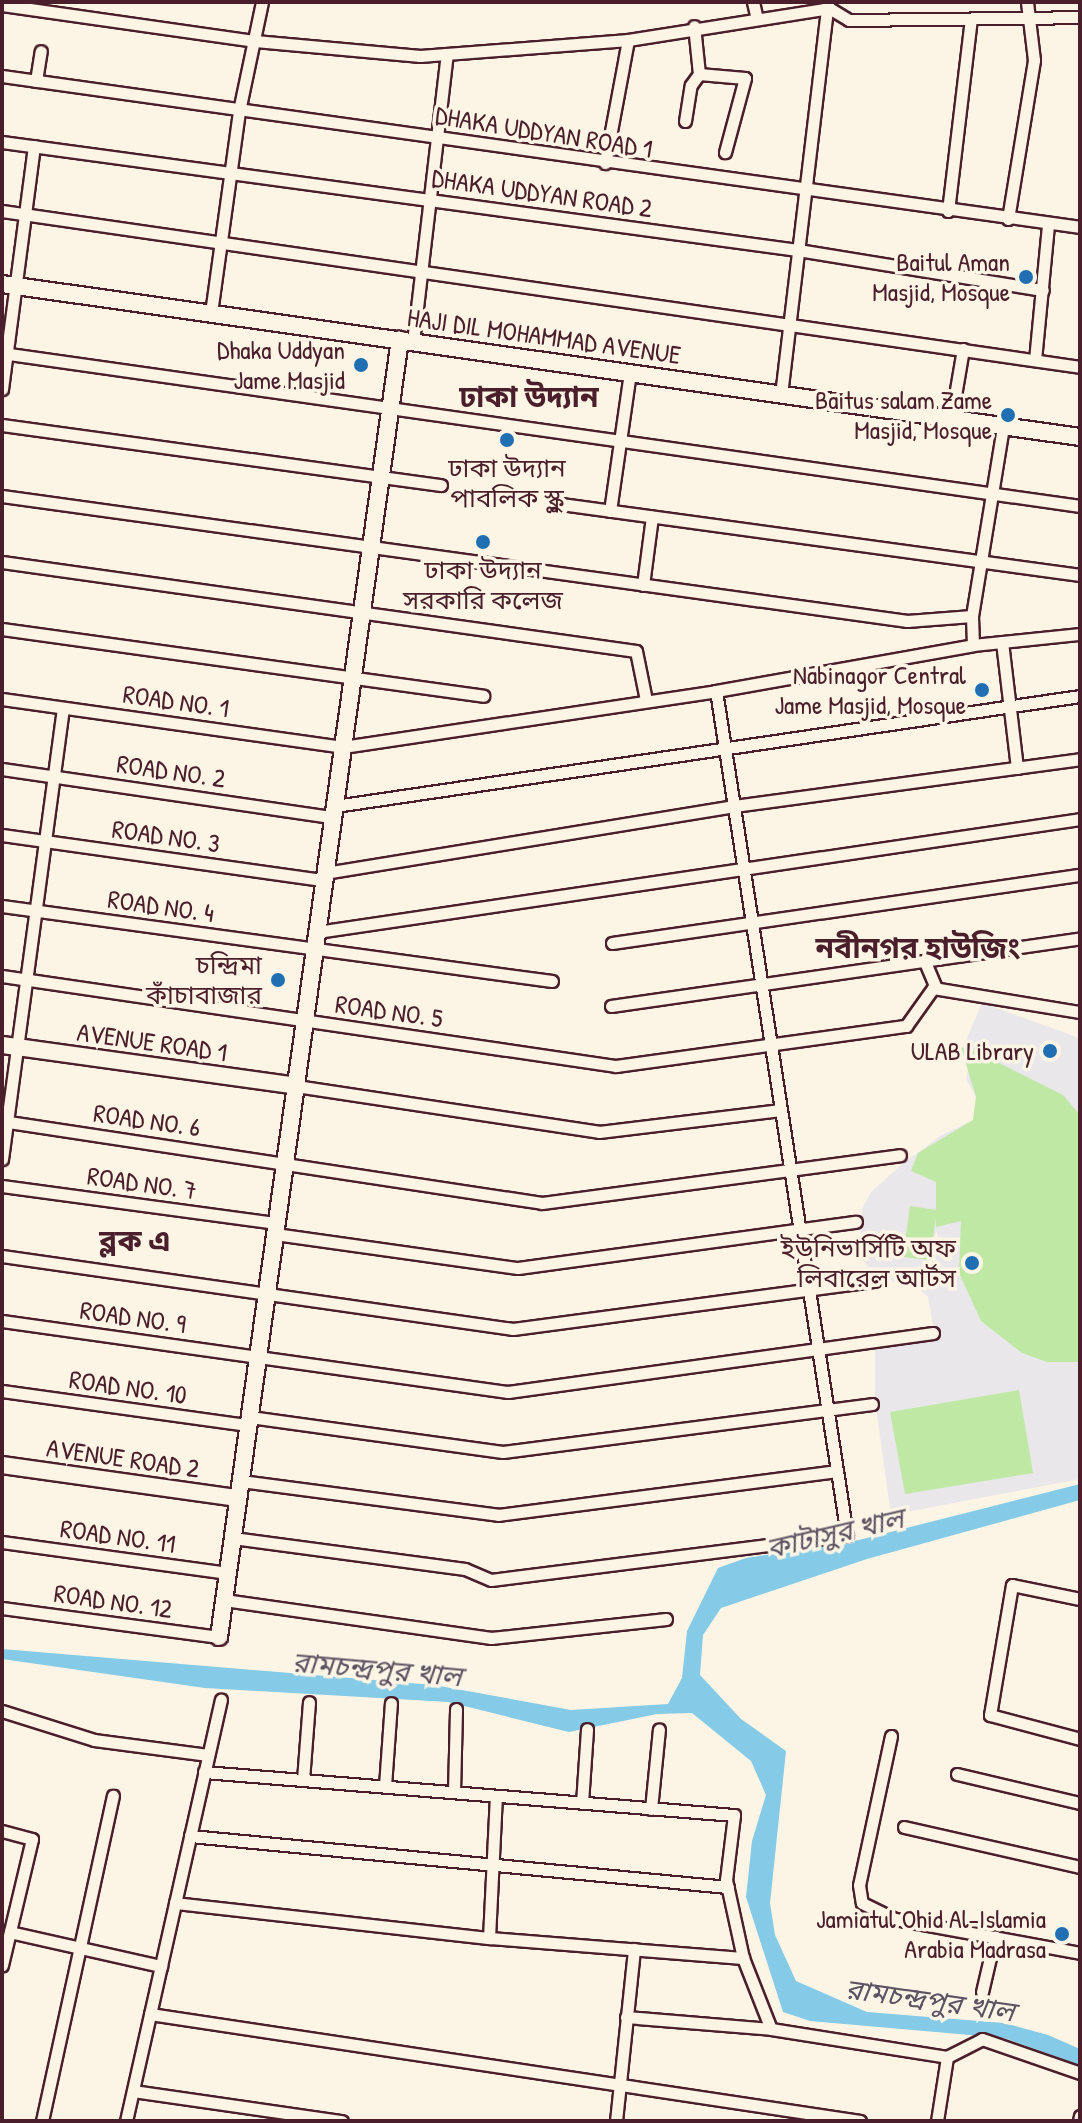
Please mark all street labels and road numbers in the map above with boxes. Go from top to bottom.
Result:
street label: DHAKA UDDYAN ROAD 1 [433,99,655,165]
street label: DHAKA UDDYAN ROAD 2 [430,162,654,224]
street label: HAJI DIL MOHAMMAD AVENUE [405,301,683,371]
street label: ROAD NO. 1 [121,678,231,724]
street label: ROAD NO. 2 [115,748,227,794]
street label: ROAD NO. 3 [110,813,222,859]
street label: ROAD NO. 4 [106,883,216,929]
street label: ROAD NO. 5 [333,988,445,1034]
street label: AVENUE ROAD 1 [75,1016,229,1068]
street label: ROAD NO. 6 [92,1097,202,1143]
street label: ROAD NO. 7 [85,1160,199,1206]
street label: ROAD NO. 9 [78,1294,188,1340]
street label: ROAD NO. 10 [67,1363,189,1411]
street label: AVENUE ROAD 2 [45,1432,201,1484]
street label: ROAD NO. 11 [58,1512,178,1560]
street label: ROAD NO. 12 [52,1577,174,1625]

